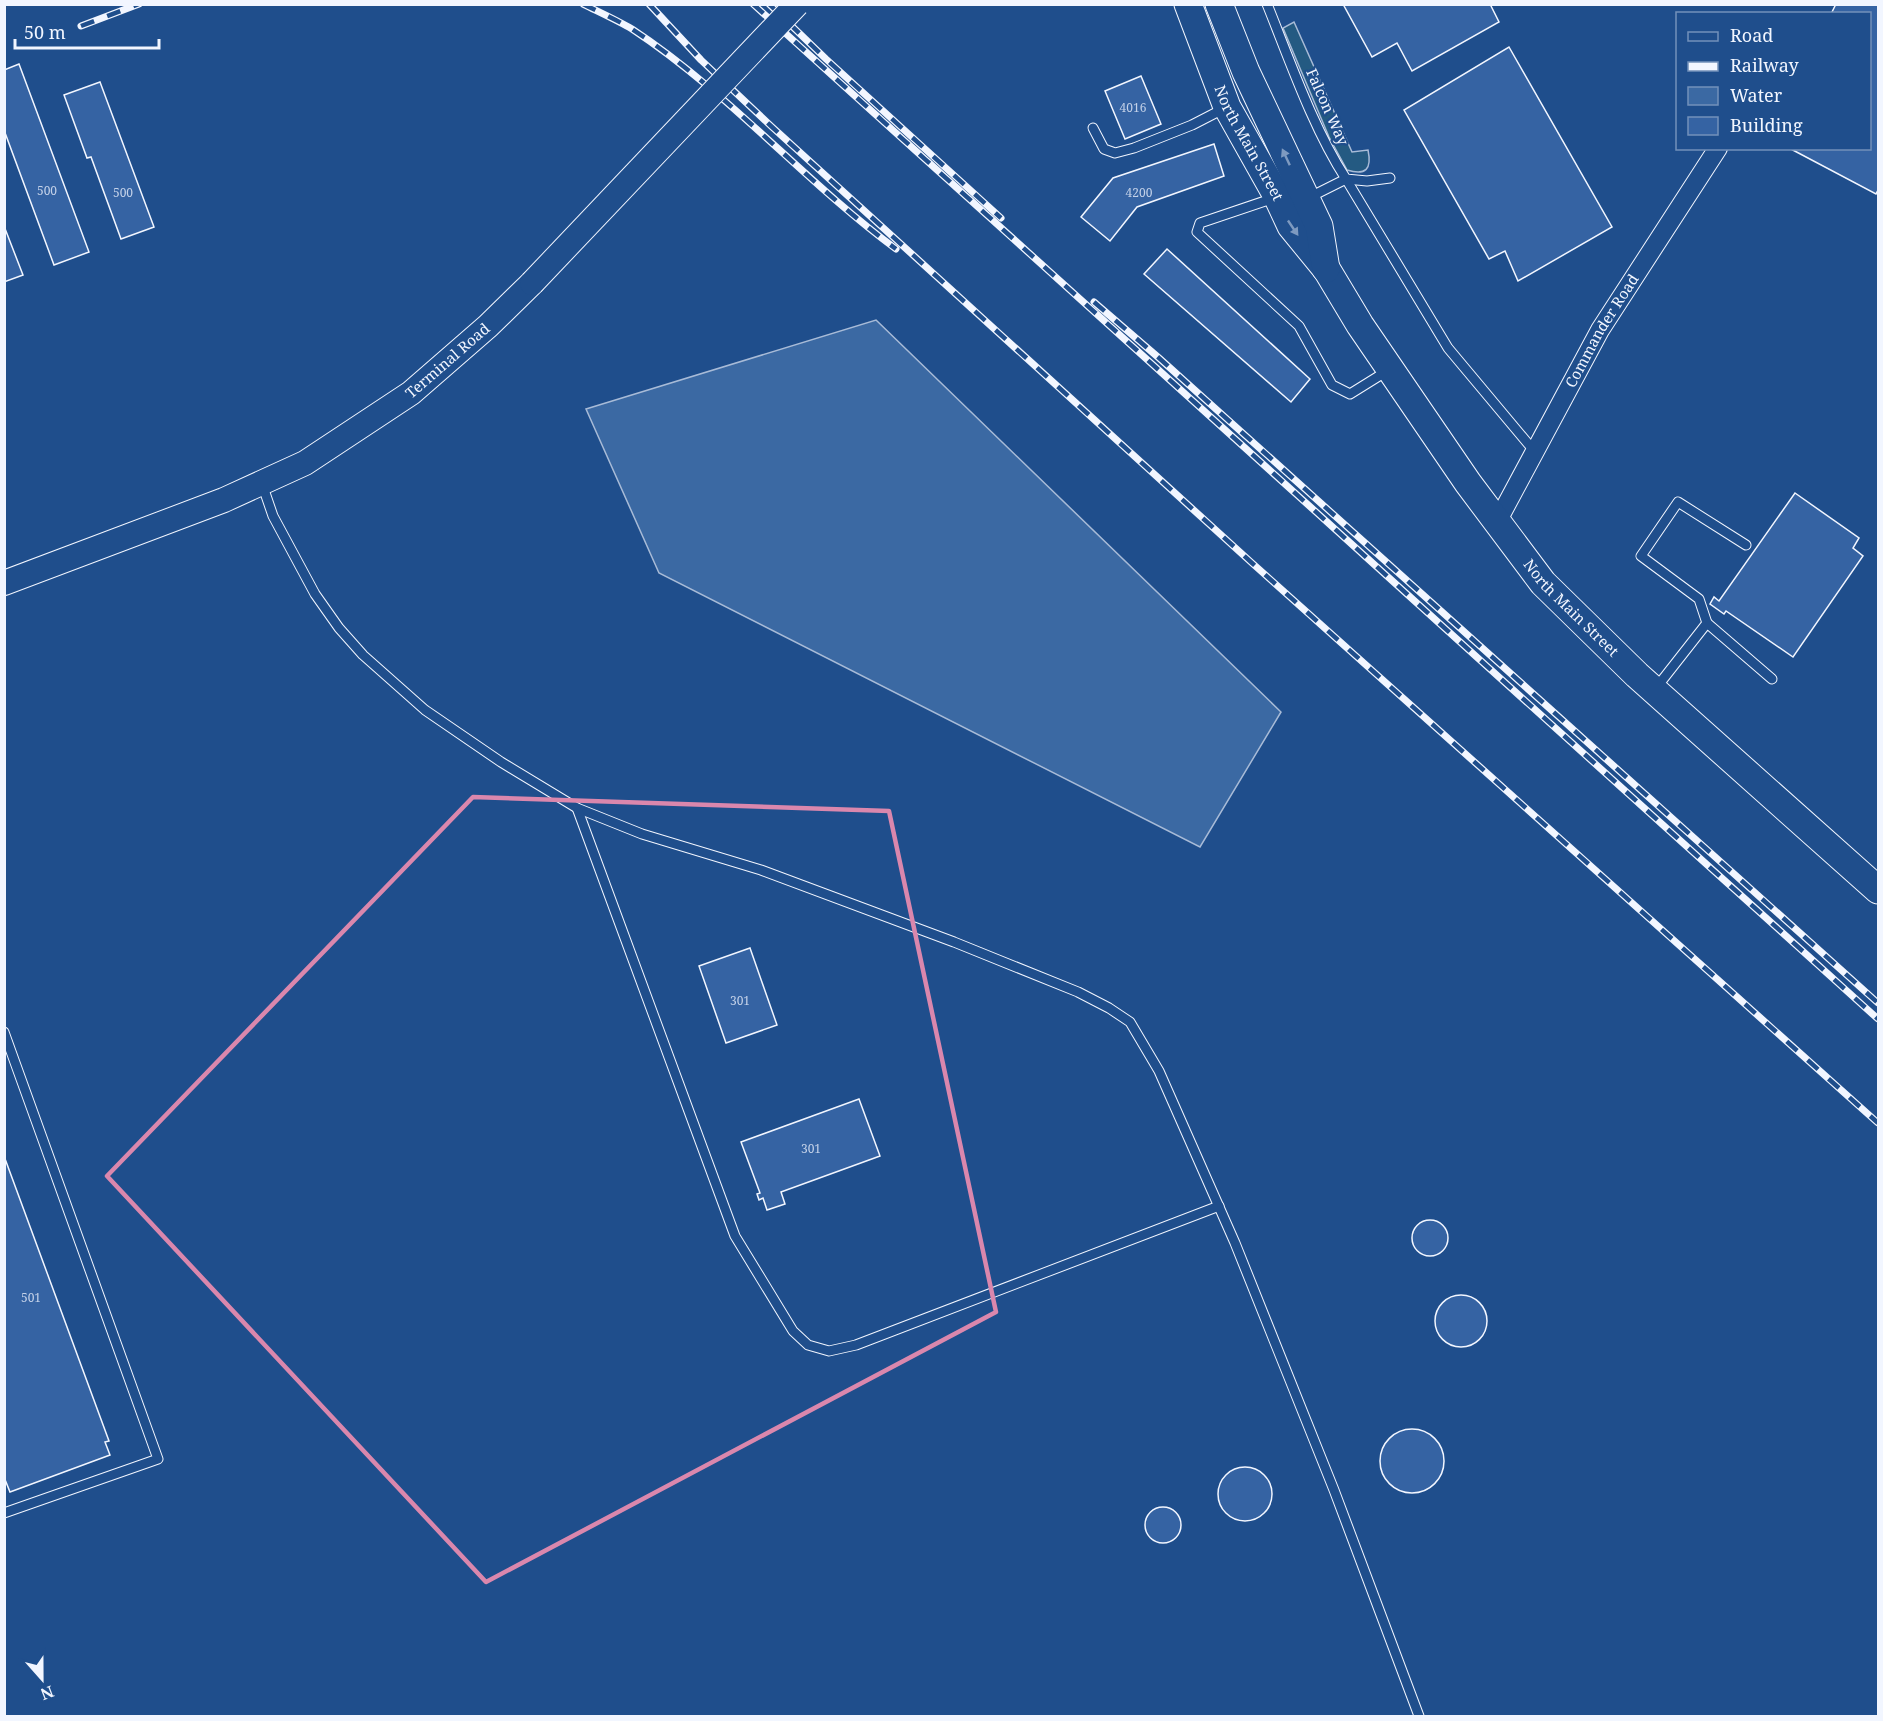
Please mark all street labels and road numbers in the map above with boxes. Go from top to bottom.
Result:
street label: Falcon Way [1302,65,1354,149]
street label: North Main Street [1211,82,1289,204]
street label: Commander Road [1560,270,1643,391]
street label: Terminal Road [401,318,493,402]
street label: North Main Street [1520,555,1623,661]

